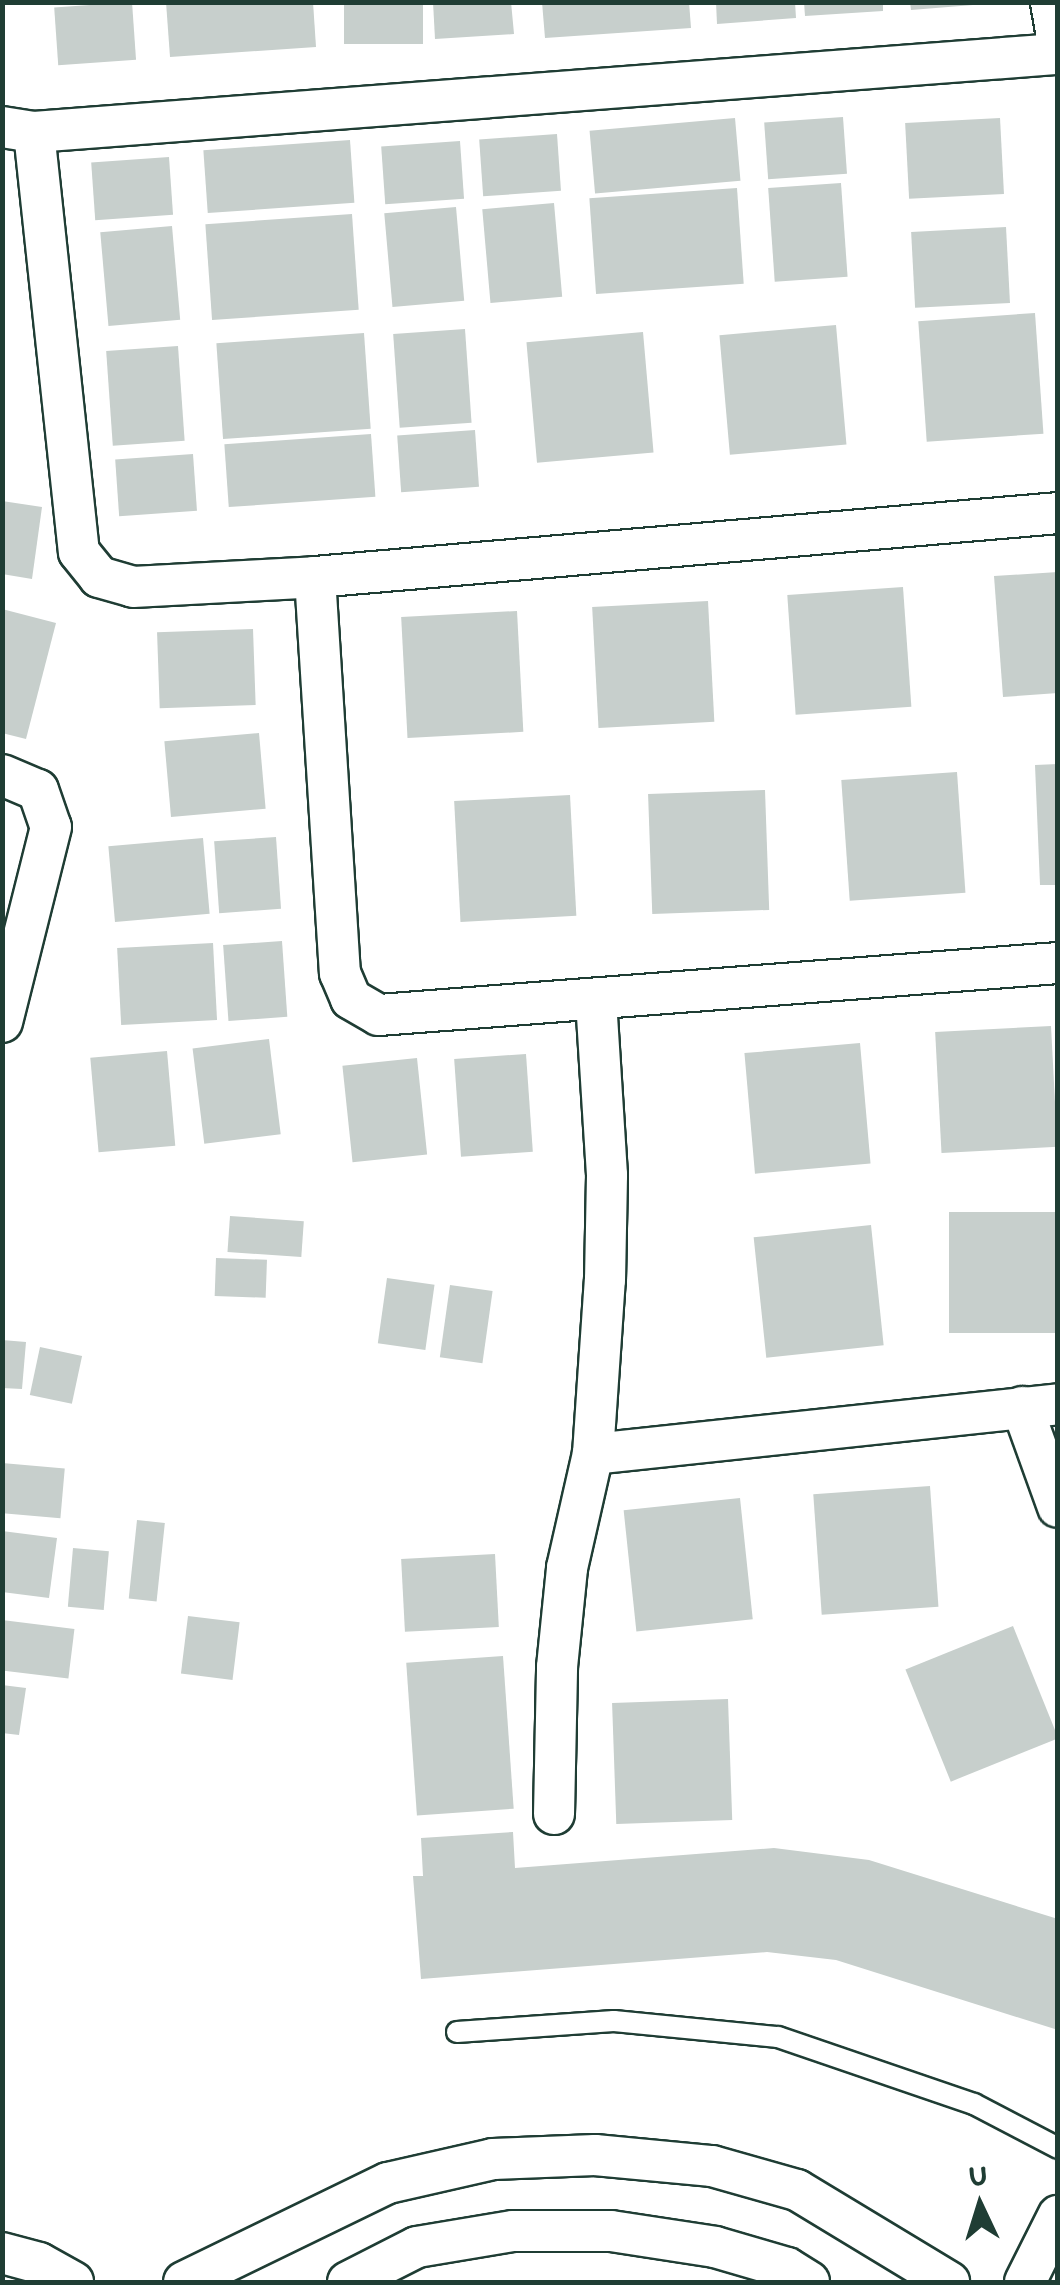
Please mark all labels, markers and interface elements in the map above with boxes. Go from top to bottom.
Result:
north arrow [930,2155,1030,2255]
text: U [967,2157,988,2193]

